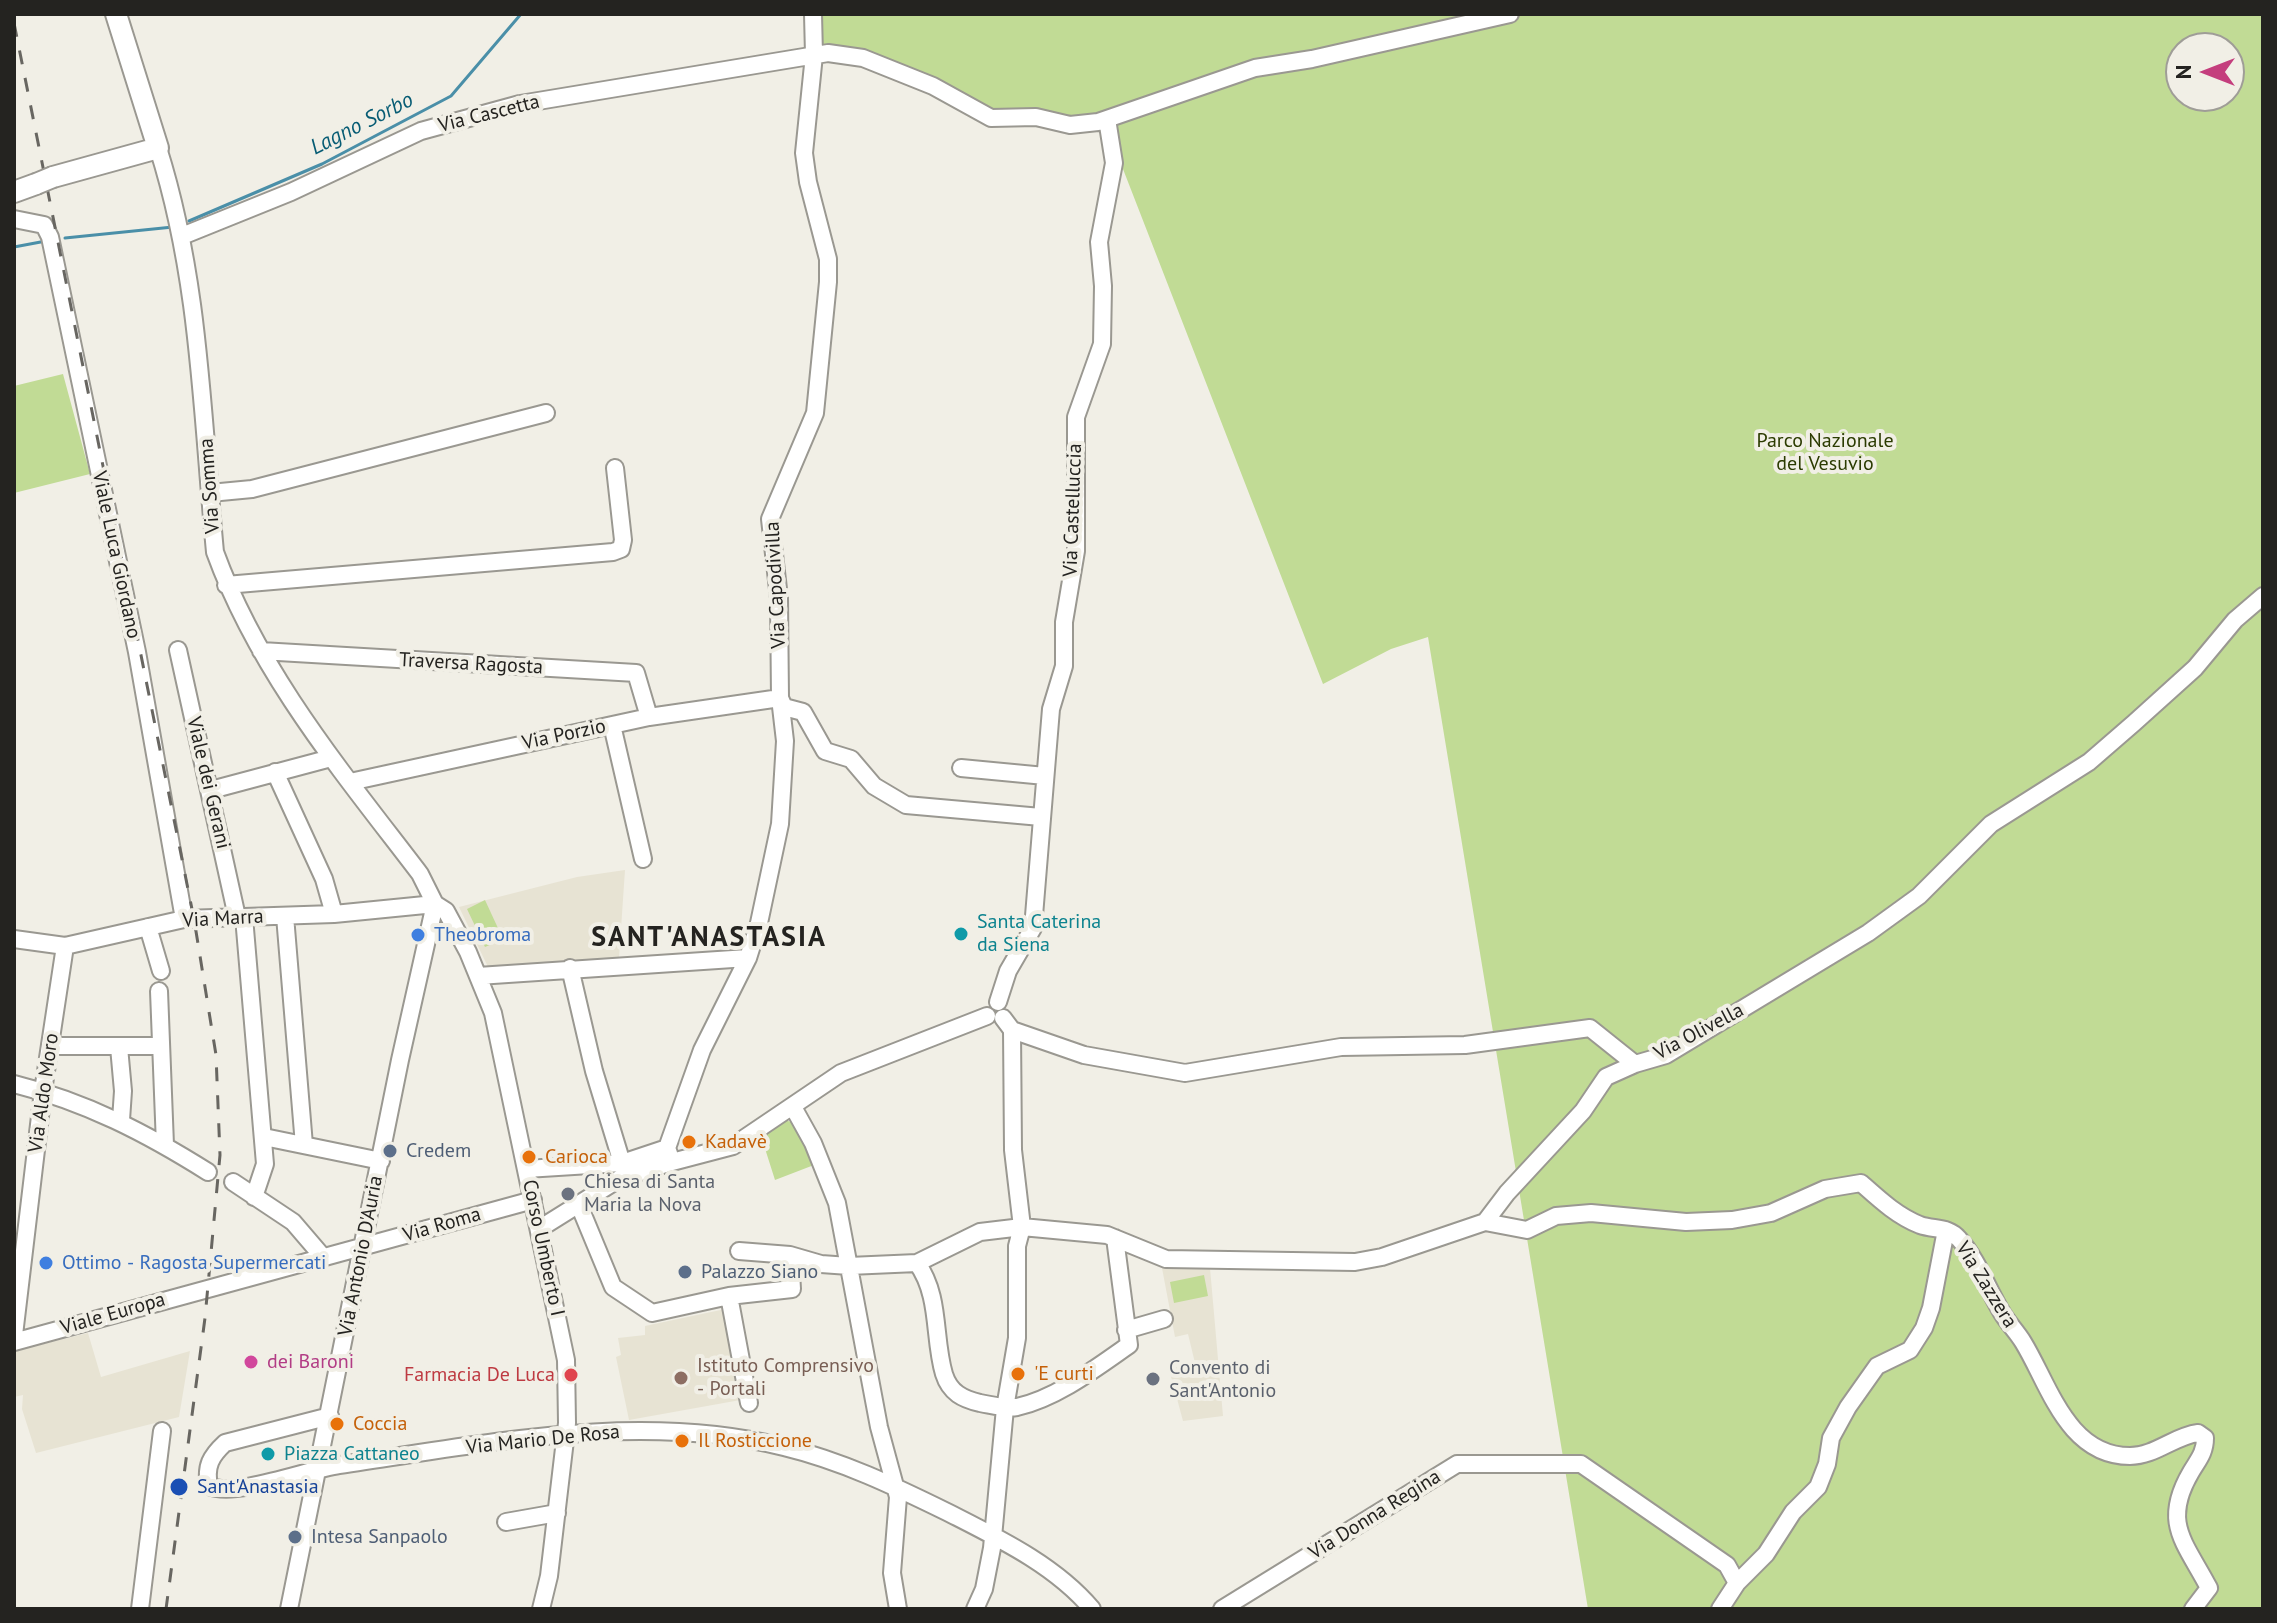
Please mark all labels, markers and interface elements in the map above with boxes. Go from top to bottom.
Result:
north arrow [2165,32,2245,112]
text: N [2169,65,2197,79]
water label: Lagno Sorbo [306,87,418,161]
street label: Via Cascetta [436,90,542,138]
park label: Parco Nazionale del Vesuvio [1756,429,1894,476]
street label: Via Somma [195,437,225,535]
street label: Via Castelluccia [1059,443,1087,577]
street label: Viale Luca Giordano [87,469,145,641]
street label: Via Capodivilla [761,521,791,649]
street label: Traversa Ragosta [398,648,544,680]
street label: Via Porzio [520,714,608,756]
street label: Viale dei Gerani [181,715,235,851]
street label: Via Marra [182,905,264,933]
place label: Santa Caterina da Siena [977,910,1101,957]
district label: SANT'ANASTASIA [591,921,827,955]
place label: Theobroma [434,923,531,947]
marker: Santa Caterina da Siena [952,925,970,943]
marker: Theobroma [409,926,427,944]
street label: Via Olivella [1650,998,1748,1066]
street label: Via Aldo Moro [24,1032,64,1154]
place label: Kadavè [705,1130,767,1154]
marker: Kadavè [680,1133,698,1151]
place label: Credem [406,1139,471,1163]
marker: Credem [381,1142,399,1160]
place label: Carioca [545,1145,608,1169]
marker: Carioca [520,1148,538,1166]
place label: Chiesa di Santa Maria la Nova [584,1170,715,1217]
street label: Via Antonio D'Auria [334,1174,388,1338]
street label: Corso Umberto I [517,1178,569,1318]
marker: Chiesa di Santa Maria la Nova [559,1185,577,1203]
street label: Via Roma [400,1202,484,1248]
street label: Via Zazzera [1950,1238,2022,1332]
place label: Ottimo - Ragosta Supermercati [62,1251,326,1275]
marker: Ottimo - Ragosta Supermercati [37,1254,55,1272]
place label: Palazzo Siano [701,1260,818,1284]
marker: Palazzo Siano [676,1263,694,1281]
street label: Viale Europa [58,1288,168,1340]
place label: dei Baroni [267,1350,354,1374]
marker: dei Baroni [242,1353,260,1371]
place label: Istituto Comprensivo - Portali [697,1354,874,1401]
place label: Convento di Sant'Antonio [1169,1356,1276,1403]
place label: 'E curti [1034,1362,1094,1386]
place label: Farmacia De Luca [404,1363,555,1387]
marker: 'E curti [1009,1365,1027,1383]
marker: Farmacia De Luca [562,1366,580,1384]
marker: Istituto Comprensivo - Portali [672,1369,690,1387]
marker: Convento di Sant'Antonio [1144,1370,1162,1388]
place label: Coccia [353,1412,407,1436]
marker: Coccia [328,1415,346,1433]
street label: Via Mario De Rosa [465,1420,621,1460]
place label: Il Rosticcione [698,1429,812,1453]
marker: Il Rosticcione [673,1432,691,1450]
place label: Piazza Cattaneo [284,1442,420,1466]
marker: Piazza Cattaneo [259,1445,277,1463]
street label: Via Donna Regina [1305,1465,1445,1565]
place label: Sant'Anastasia [197,1475,319,1499]
marker: Sant'Anastasia [168,1476,190,1498]
place label: Intesa Sanpaolo [311,1525,448,1549]
marker: Intesa Sanpaolo [286,1528,304,1546]

